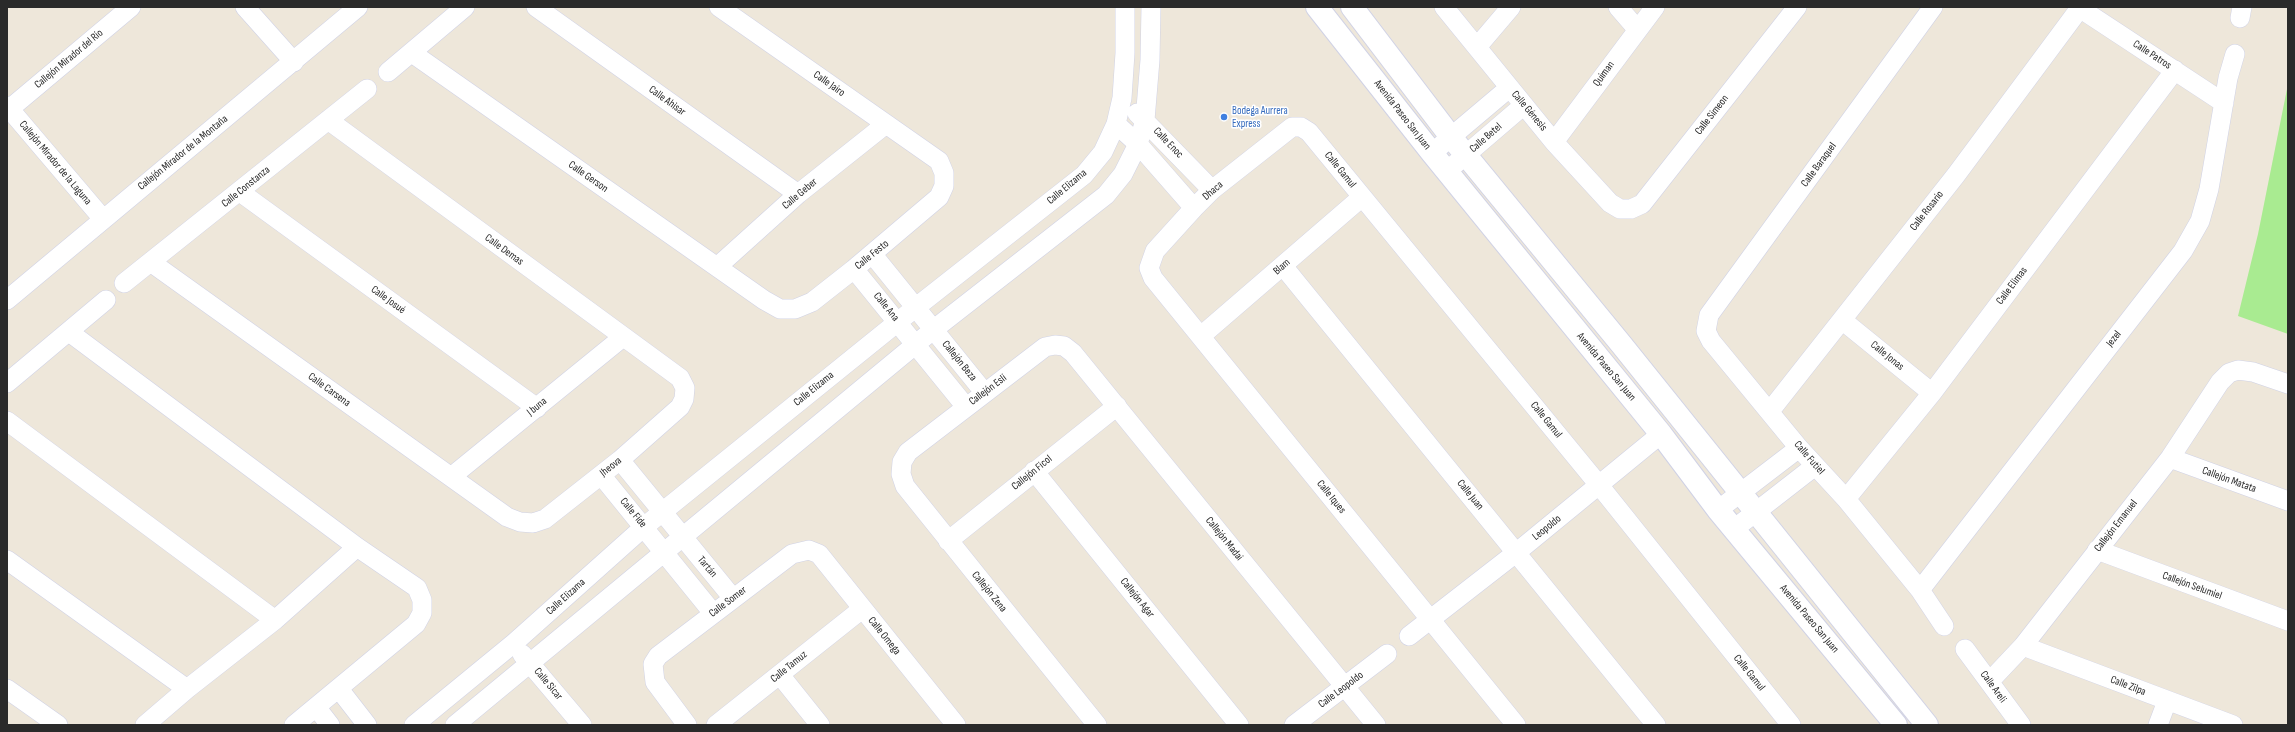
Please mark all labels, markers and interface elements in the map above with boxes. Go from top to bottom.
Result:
street label: Callejón Mirador del Río [32,27,106,91]
street label: Calle Patros [2130,38,2174,72]
street label: Quiman [1590,59,1618,89]
street label: Calle Jairo [811,68,847,100]
street label: Avenida Paseo San Juan [1371,77,1433,153]
street label: Calle Ahisar [646,83,688,119]
street label: Calle Génesis [1508,88,1550,134]
street label: Calle Simeon [1692,92,1732,138]
place label: Bodega Aurrera Express [1232,104,1288,130]
marker: Bodega Aurrera Express [1219,112,1229,122]
street label: Callejón Mirador de la Montaña [135,113,231,193]
street label: Callejón Mirador de la Laguna [16,118,94,208]
street label: Calle Betel [1467,120,1505,156]
street label: Calle Enoc [1150,125,1186,161]
street label: Calle Baraquel [1798,140,1840,190]
street label: Calle Gamul [1321,149,1359,191]
street label: Calle Gerson [565,158,611,196]
street label: Calle Constanza [219,163,273,211]
street label: Calle Elizama [1044,167,1090,207]
street label: Calle Geber [780,176,820,212]
street label: Dhaca [1200,179,1226,203]
street label: Calle Rosario [1907,188,1947,234]
street label: Calle Demas [482,232,526,268]
street label: Calle Festo [852,237,892,273]
street label: Blam [1271,256,1293,278]
street label: Calle Elimas [1994,265,2030,307]
street label: Calle Josué [368,283,408,317]
street label: Calle Ana [870,290,902,324]
street label: Jezel [2104,328,2124,350]
street label: Avenida Paseo San Juan [1574,330,1638,404]
street label: Callejón Beza [939,338,979,384]
street label: Calle Jonas [1868,338,1906,374]
street label: Calle Elizama [791,369,837,409]
street label: Calle Carsena [305,370,353,410]
street label: Callejón Esli [967,372,1009,408]
street label: J buna [524,395,550,419]
street label: Calle Gamul [1527,399,1565,441]
street label: Calle Futiel [1791,438,1827,478]
street label: Callejón Ficol [1009,453,1055,493]
street label: Jheova [597,454,625,480]
street label: Callejón Matata [2200,464,2258,496]
street label: Calle Juan [1454,477,1486,513]
street label: Calle Iques [1313,478,1349,516]
street label: Calle Fide [617,495,649,531]
street label: Callejón Emanuel [2092,497,2140,555]
street label: Leopoldo [1530,512,1564,544]
street label: Callejón Madai [1202,514,1246,564]
street label: Tartán [694,554,720,580]
street label: Callejón Zena [969,569,1009,615]
street label: Callejón Selumiel [2161,569,2223,603]
street label: Callejón Agar [1117,575,1157,621]
street label: Calle Elizama [544,576,588,618]
street label: Avenida Paseo San Juan [1777,582,1841,656]
street label: Calle Somer [707,584,749,620]
street label: Calle Omega [865,614,903,658]
street label: Calle Tamuz [768,648,810,686]
street label: Calle Gamul [1730,652,1768,694]
street label: Calle Sicar [531,665,565,703]
street label: Calle Areli [1977,668,2009,706]
street label: Calle Leopoldo [1316,669,1366,711]
street label: Calle Zilpa [2108,673,2148,699]

